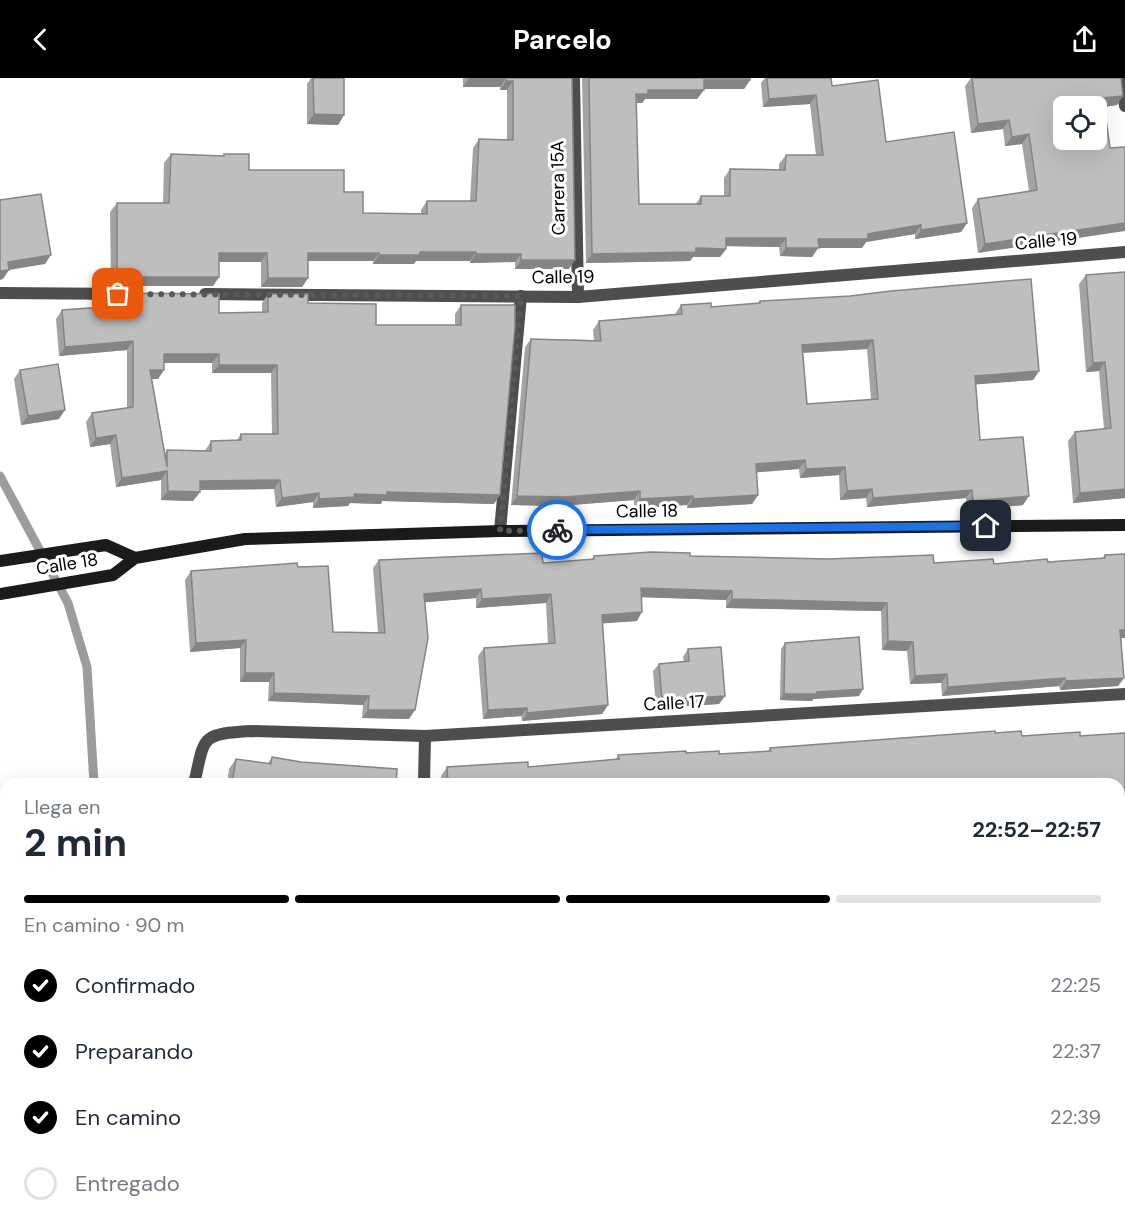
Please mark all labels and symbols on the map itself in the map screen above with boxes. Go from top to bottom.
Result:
street label: Carrera 15A [545,140,571,236]
street label: Calle 19 [1014,226,1078,256]
street label: Calle 19 [531,264,595,290]
pin [92,268,143,319]
street label: Calle 18 [616,498,678,524]
courier [527,500,587,560]
pin [960,500,1011,551]
street label: Calle 18 [34,547,100,581]
street label: Calle 17 [643,689,705,717]

